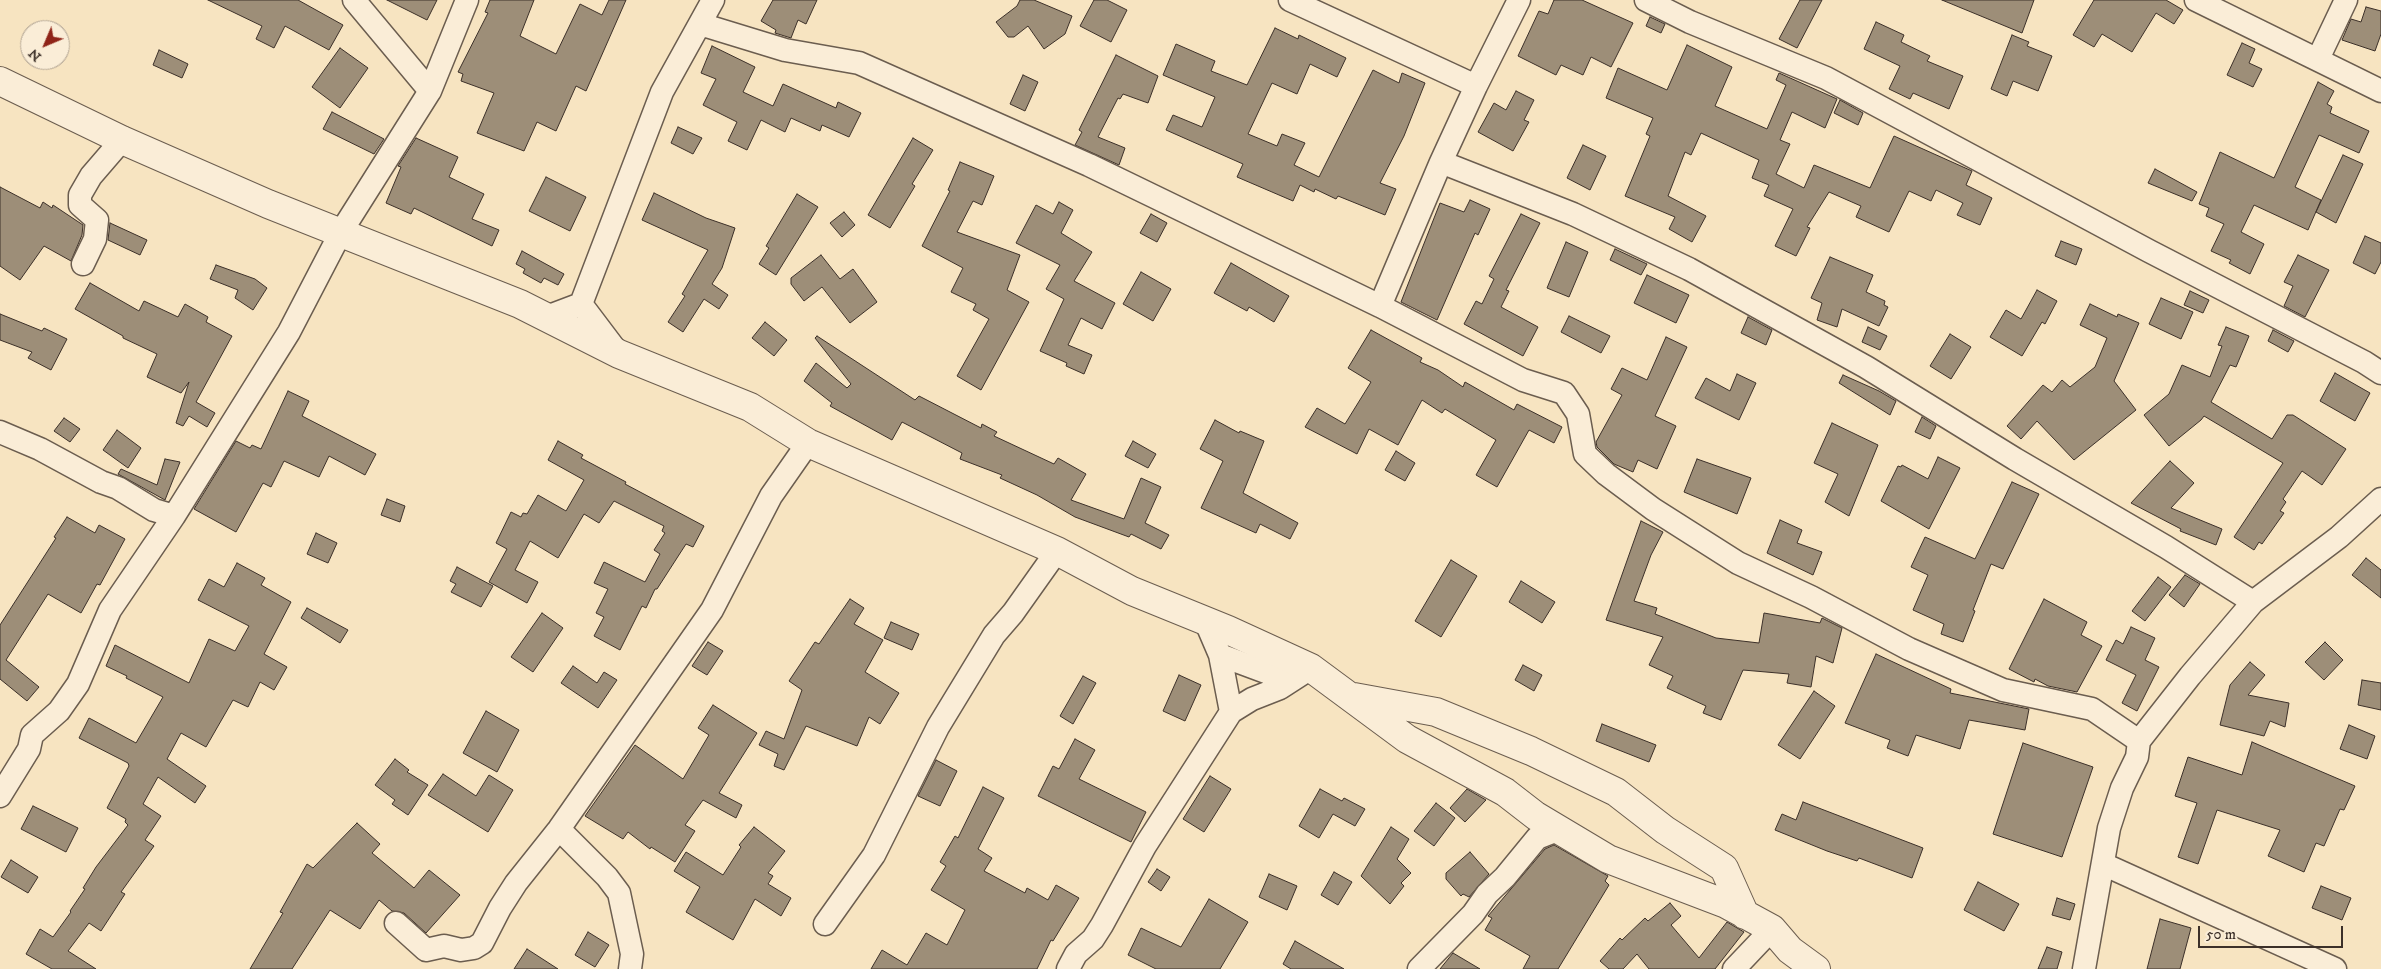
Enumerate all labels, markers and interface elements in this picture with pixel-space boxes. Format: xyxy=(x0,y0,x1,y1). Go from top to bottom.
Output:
north arrow xyxy=(20,20,70,70)
text: N xyxy=(25,44,46,65)
scale bar xyxy=(2201,916,2346,948)
text: 50 m xyxy=(2206,925,2236,944)

